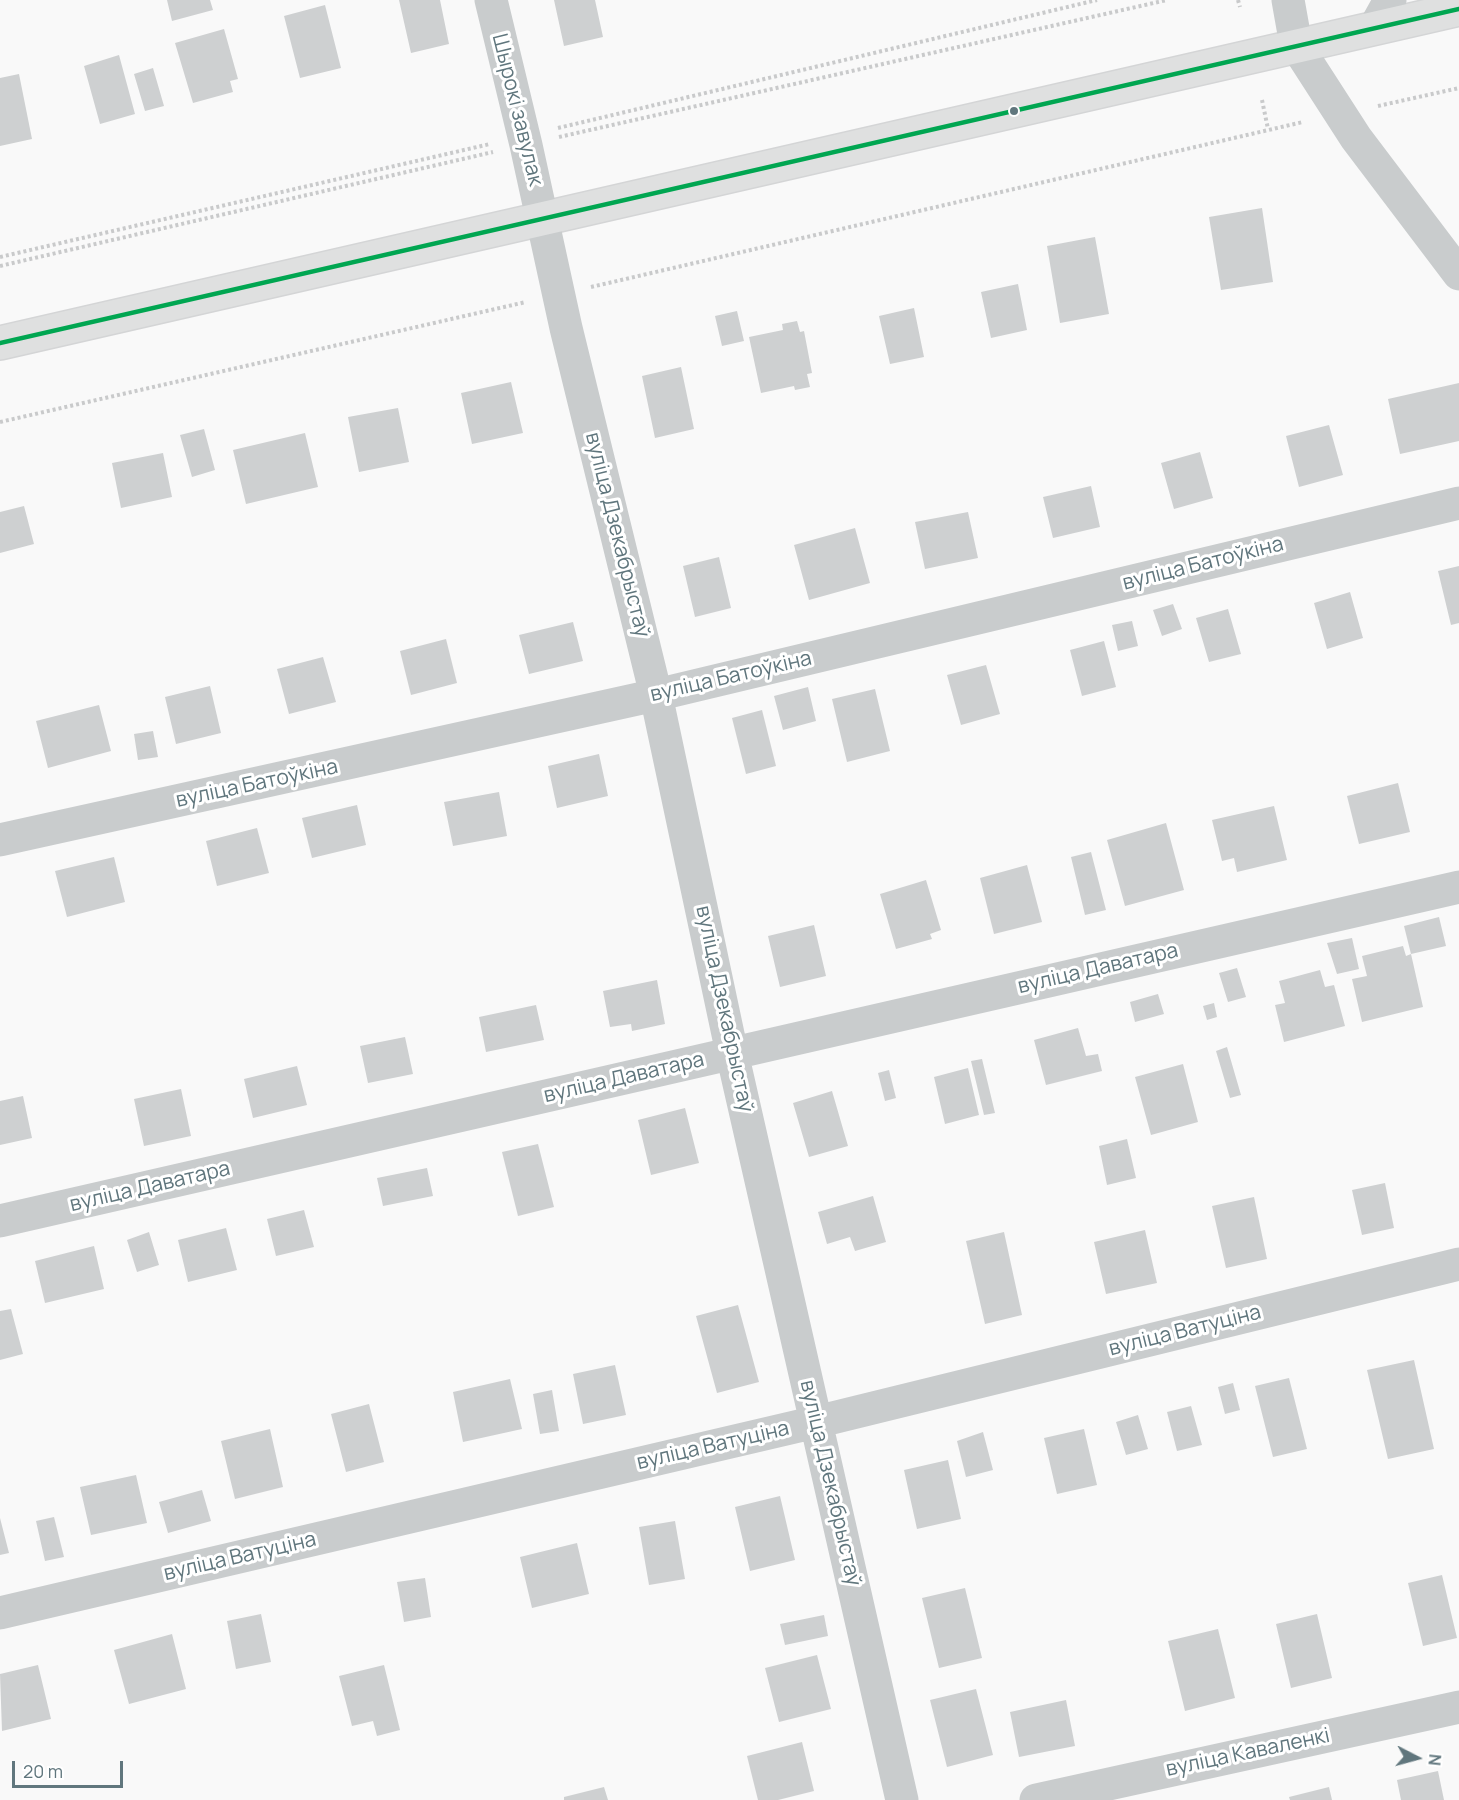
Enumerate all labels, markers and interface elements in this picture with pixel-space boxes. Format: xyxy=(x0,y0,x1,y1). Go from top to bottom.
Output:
street label: Шырокі завулак xyxy=(486,31,548,189)
unlabelled marker xyxy=(1008,105,1020,117)
street label: вуліца Дзекабрыстаў xyxy=(579,430,655,640)
street label: вуліца Батоўкіна xyxy=(1120,532,1286,596)
street label: вуліца Батоўкіна xyxy=(648,646,814,708)
street label: вуліца Батоўкіна xyxy=(174,755,340,813)
street label: вуліца Дзекабрыстаў xyxy=(690,903,758,1115)
street label: вуліца Даватара xyxy=(1015,938,1181,1000)
street label: вуліца Даватара xyxy=(541,1047,707,1109)
street label: вуліца Даватара xyxy=(67,1156,233,1218)
street label: вуліца Ватуціна xyxy=(1106,1300,1264,1362)
street label: вуліца Дзекабрыстаў xyxy=(794,1378,866,1588)
street label: вуліца Ватуціна xyxy=(634,1416,792,1476)
street label: вуліца Ватуціна xyxy=(161,1527,319,1587)
street label: вуліца Каваленкі xyxy=(1164,1723,1332,1783)
north arrow xyxy=(1387,1728,1447,1788)
scale bar xyxy=(15,1749,126,1787)
text: N xyxy=(1423,1753,1446,1767)
text: 20 m xyxy=(23,1759,63,1783)

